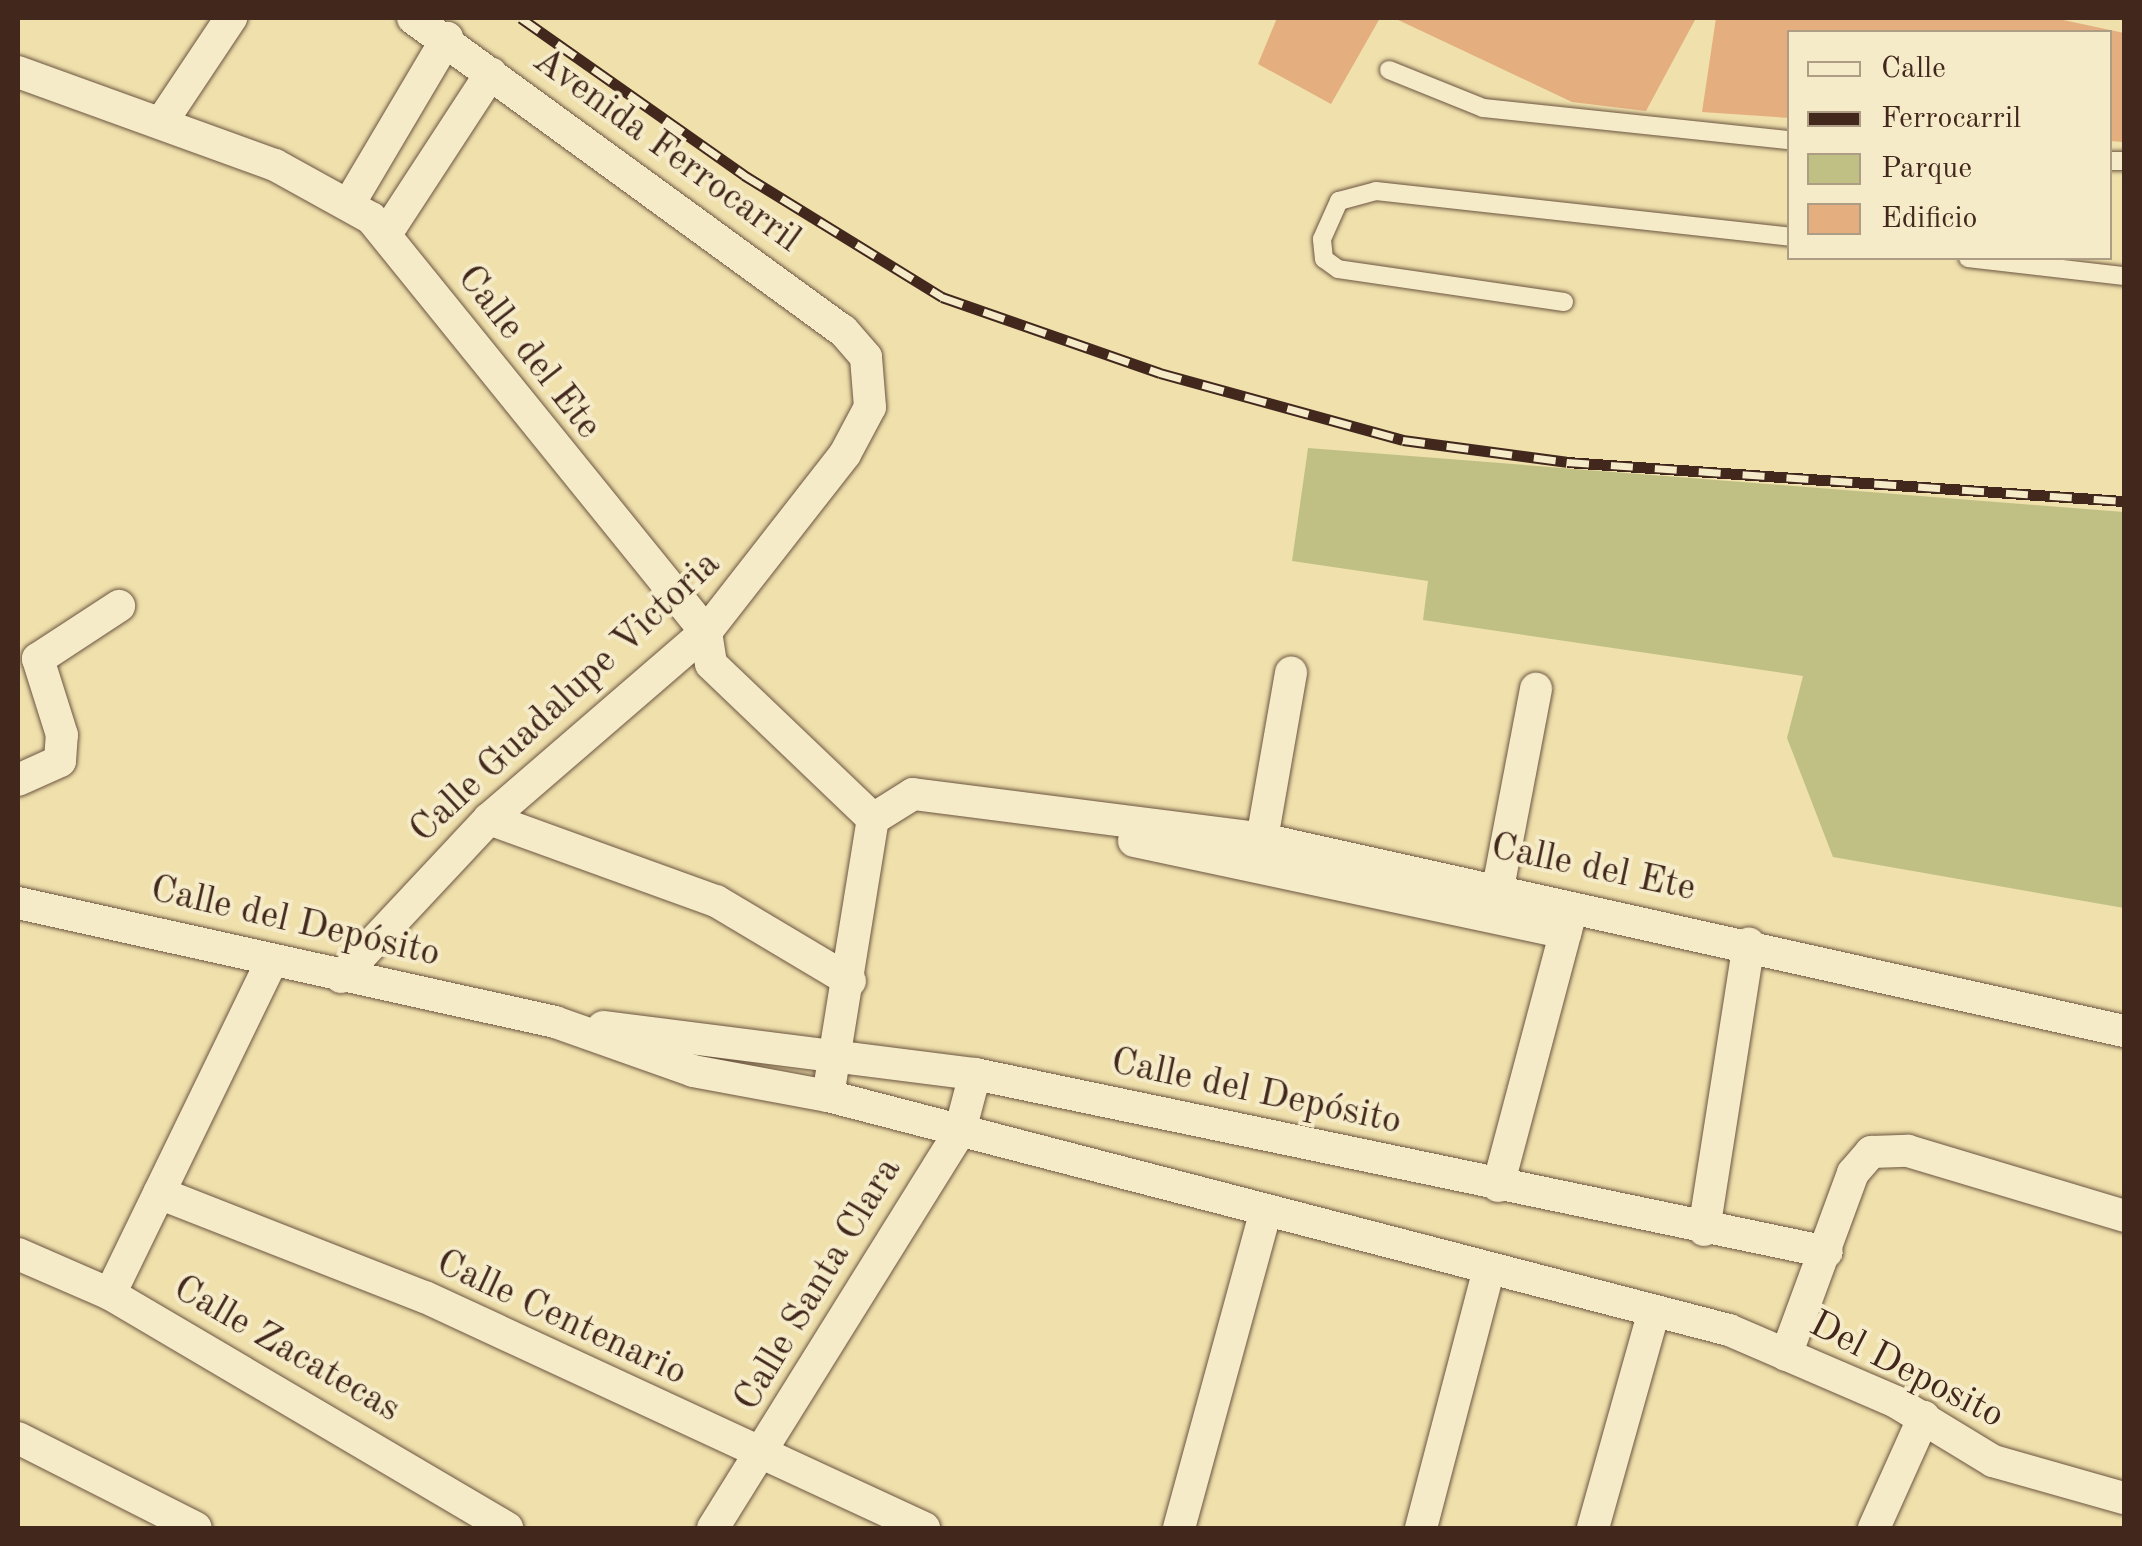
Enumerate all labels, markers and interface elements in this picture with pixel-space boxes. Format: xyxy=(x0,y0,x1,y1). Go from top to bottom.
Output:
legend xyxy=(1787,30,2112,260)
street label: Avenida Ferrocarril xyxy=(523,39,809,263)
text: Calle xyxy=(1881,54,1946,84)
text: Ferrocarril xyxy=(1881,104,2021,134)
text: Parque xyxy=(1881,154,1972,184)
text: Edificio xyxy=(1881,204,1977,234)
street label: Calle del Ete xyxy=(446,257,610,449)
street label: Calle Guadalupe Victoria xyxy=(401,542,731,854)
street label: Calle del Ete xyxy=(1486,825,1700,913)
street label: Calle del Depósito xyxy=(146,868,444,978)
street label: Calle del Depósito xyxy=(1107,1040,1405,1146)
street label: Calle Santa Clara xyxy=(725,1150,913,1420)
street label: Calle Centenario xyxy=(429,1241,693,1397)
street label: Calle Zacatecas xyxy=(164,1267,408,1433)
street label: Del Deposito xyxy=(1801,1302,2011,1440)

